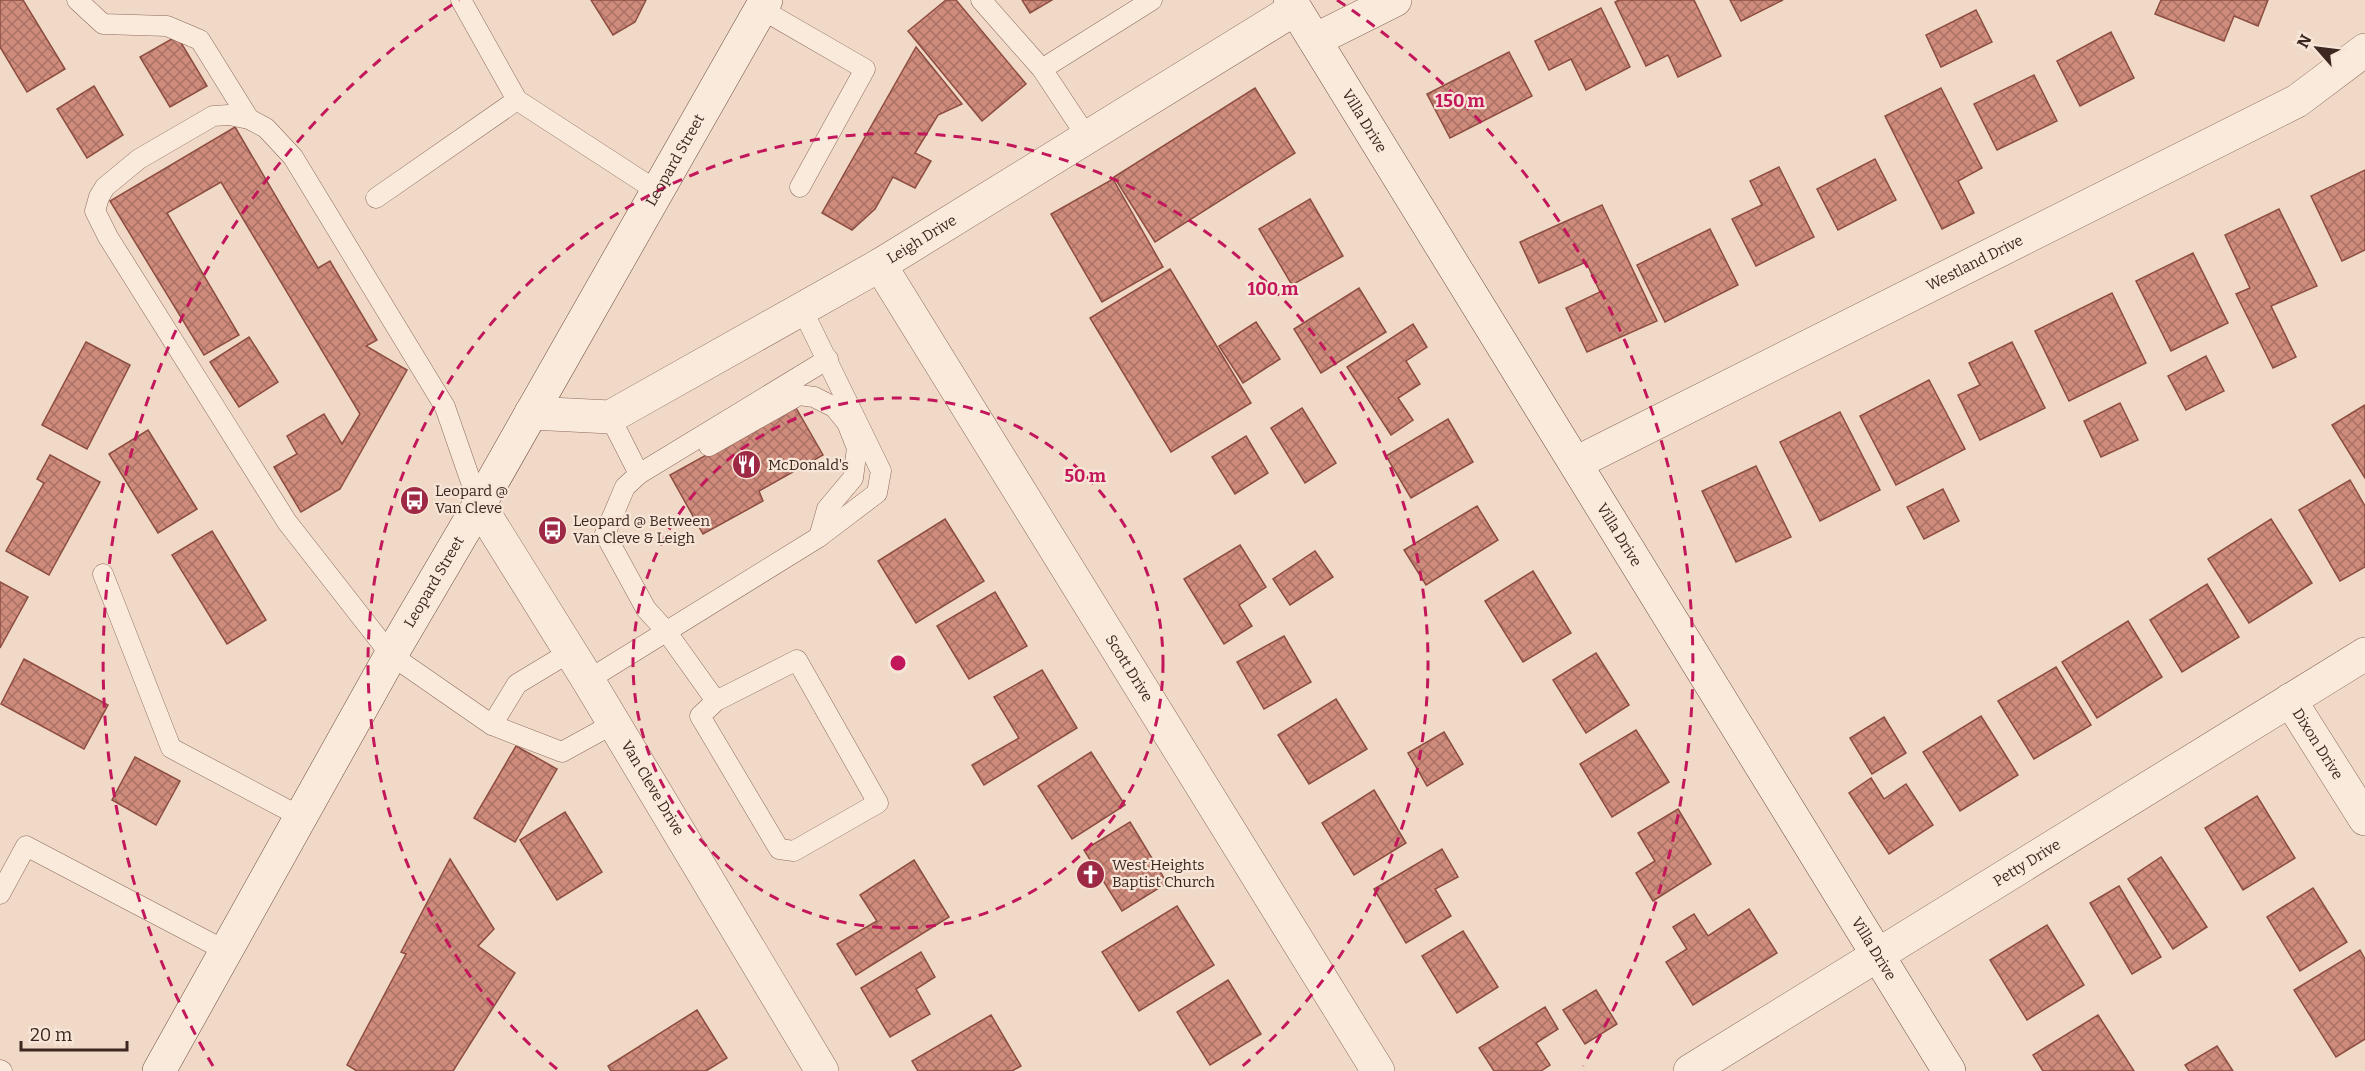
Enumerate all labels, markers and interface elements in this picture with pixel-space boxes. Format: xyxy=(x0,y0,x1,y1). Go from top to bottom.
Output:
north arrow xyxy=(2287,18,2347,78)
text: N xyxy=(2293,31,2315,51)
street label: Villa Drive xyxy=(1338,86,1391,156)
text: 150 m xyxy=(1435,90,1485,112)
street label: Leopard Street xyxy=(642,110,709,209)
street label: Leigh Drive xyxy=(884,211,960,267)
street label: Westland Drive xyxy=(1923,231,2026,295)
text: 100 m xyxy=(1247,278,1299,300)
restaurant icon: McDonald's xyxy=(731,449,763,481)
place label: McDonald's xyxy=(768,456,849,474)
text: 50 m xyxy=(1064,465,1106,487)
place label: Leopard @ Van Cleve xyxy=(435,482,508,517)
bus stop icon: Leopard @ Van Cleve xyxy=(398,484,430,516)
street label: Villa Drive xyxy=(1593,500,1645,570)
place label: Leopard @ Between Van Cleve & Leigh xyxy=(573,512,710,547)
bus stop icon: Leopard @ Between Van Cleve & Leigh xyxy=(536,514,568,546)
street label: Leopard Street xyxy=(400,533,468,631)
street label: Scott Drive xyxy=(1102,631,1157,705)
centre of rings xyxy=(888,653,908,673)
street label: Dixon Drive xyxy=(2289,705,2347,783)
street label: Van Cleve Drive xyxy=(617,737,688,839)
street label: Petty Drive xyxy=(1990,835,2064,890)
place label: West Heights Baptist Church xyxy=(1112,856,1216,891)
church icon: West Heights Baptist Church xyxy=(1075,858,1107,890)
street label: Villa Drive xyxy=(1848,914,1900,984)
scale bar xyxy=(21,1014,128,1052)
text: 20 m xyxy=(30,1024,72,1046)

